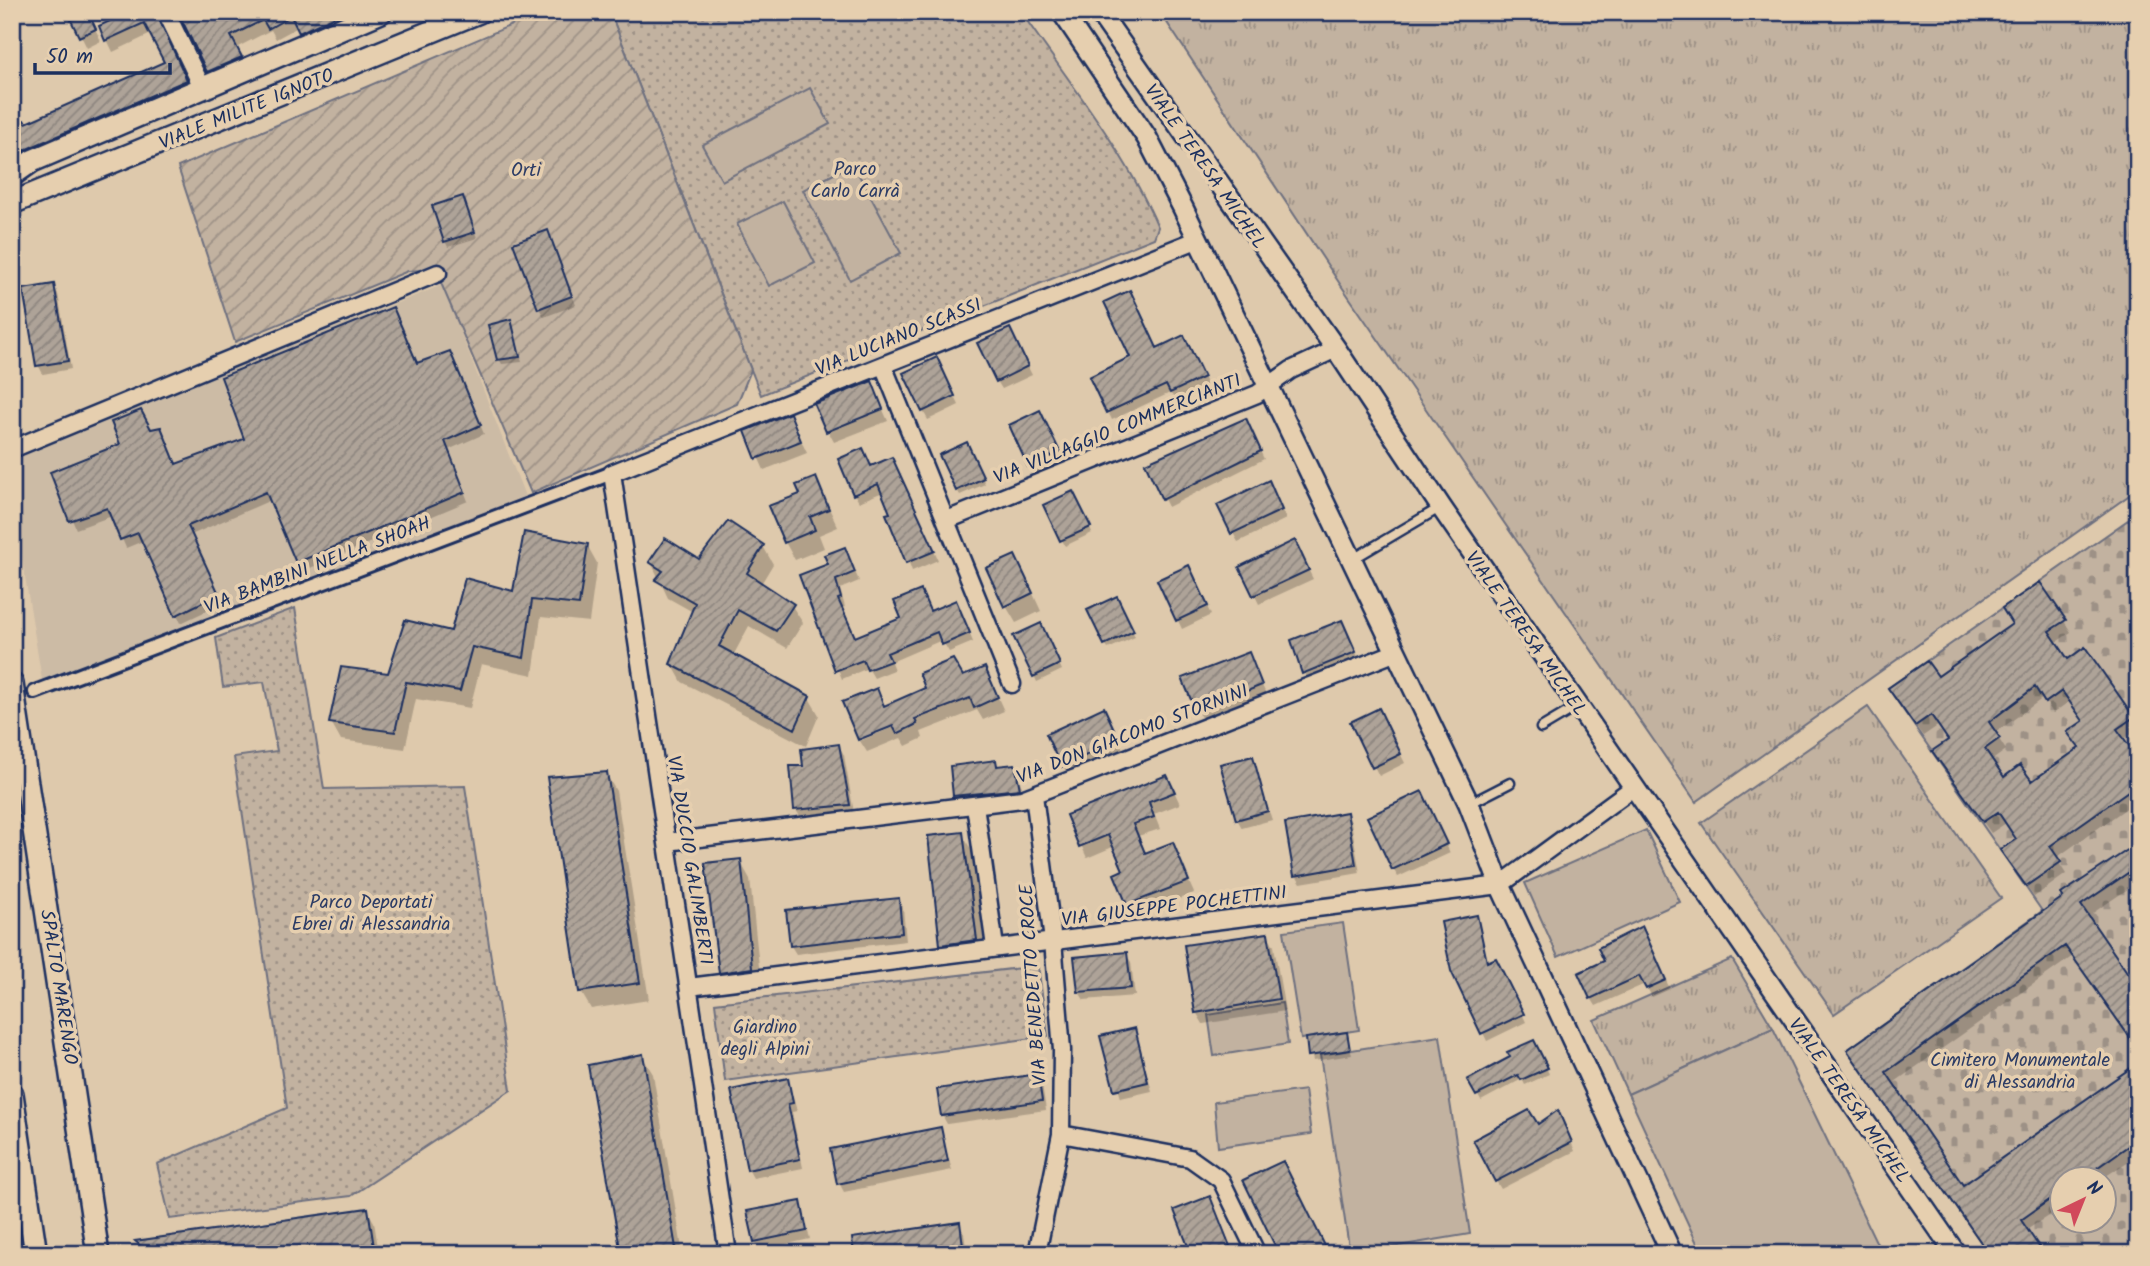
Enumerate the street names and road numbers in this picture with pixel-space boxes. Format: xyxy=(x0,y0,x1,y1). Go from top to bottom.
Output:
street label: VIALE MILITE IGNOTO xyxy=(155,61,339,159)
street label: VIALE TERESA MICHEL xyxy=(1136,78,1273,256)
street label: VIA LUCIANO SCASSI xyxy=(811,291,986,385)
street label: VIA VILLAGGIO COMMERCIANTI xyxy=(989,366,1246,493)
street label: VIA BAMBINI NELLA SHOAH xyxy=(200,509,436,623)
street label: VIALE TERESA MICHEL xyxy=(1457,545,1594,723)
street label: VIA DON GIACOMO STORNINI xyxy=(1012,677,1253,793)
street label: VIA DUCCIO GALIMBERTI xyxy=(658,754,720,967)
street label: VIA GIUSEPPE POCHETTINI xyxy=(1060,878,1289,936)
street label: VIA BENEDETTO CROCE xyxy=(1012,882,1056,1087)
street label: SPALTO MARENGO xyxy=(31,908,85,1067)
street label: VIALE TERESA MICHEL xyxy=(1780,1012,1917,1190)

